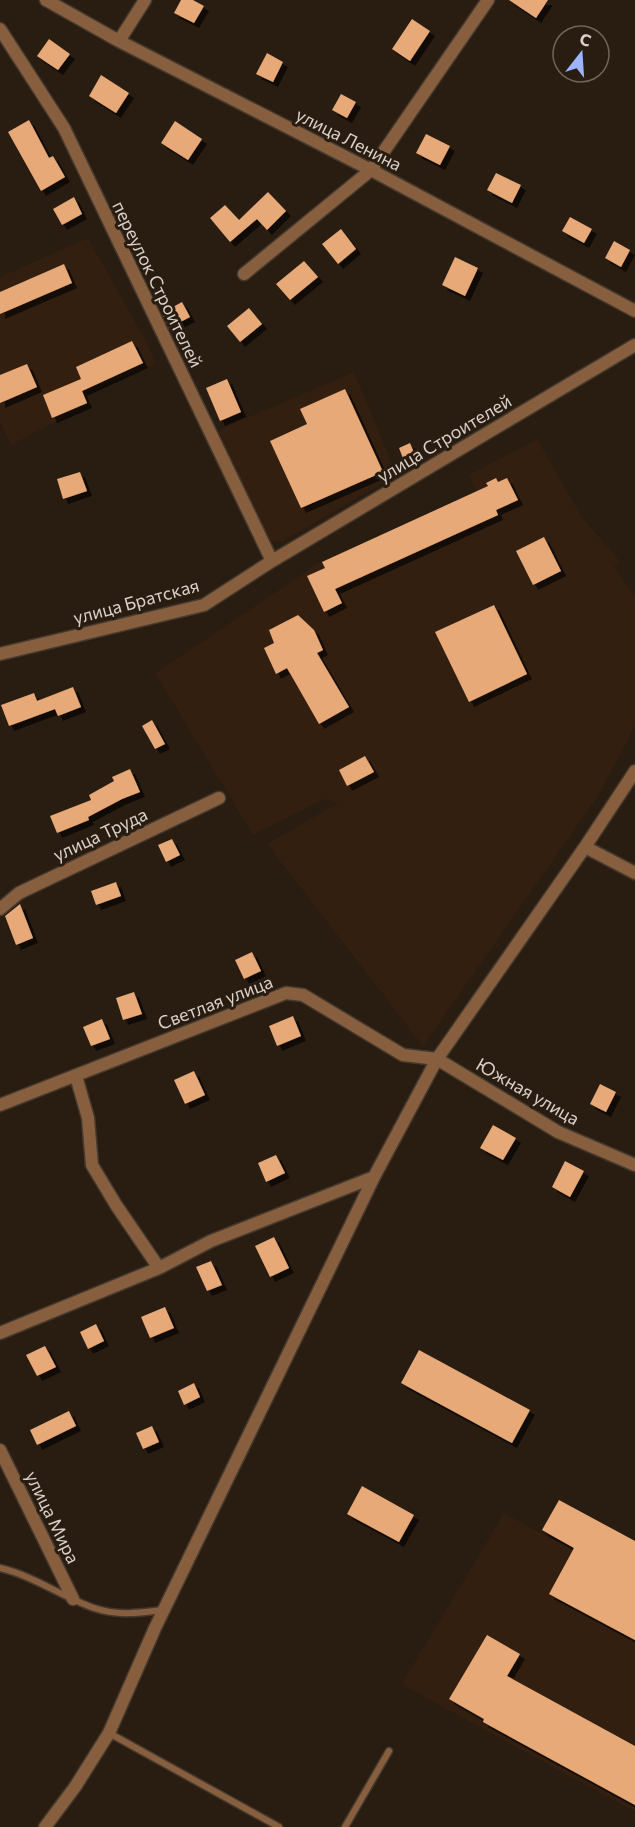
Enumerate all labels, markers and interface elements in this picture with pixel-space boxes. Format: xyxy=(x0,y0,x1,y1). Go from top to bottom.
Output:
north arrow xyxy=(551,24,611,84)
text: С xyxy=(578,28,594,50)
street label: улица Ленина xyxy=(292,103,406,175)
street label: переулок Строителей xyxy=(108,197,208,371)
street label: улица Строителей xyxy=(373,389,515,487)
street label: улица Братская xyxy=(71,574,201,628)
street label: улица Труда xyxy=(49,803,151,865)
street label: Светлая улица xyxy=(154,970,276,1034)
street label: Южная улица xyxy=(472,1053,584,1129)
street label: улица Мира xyxy=(21,1467,85,1567)

